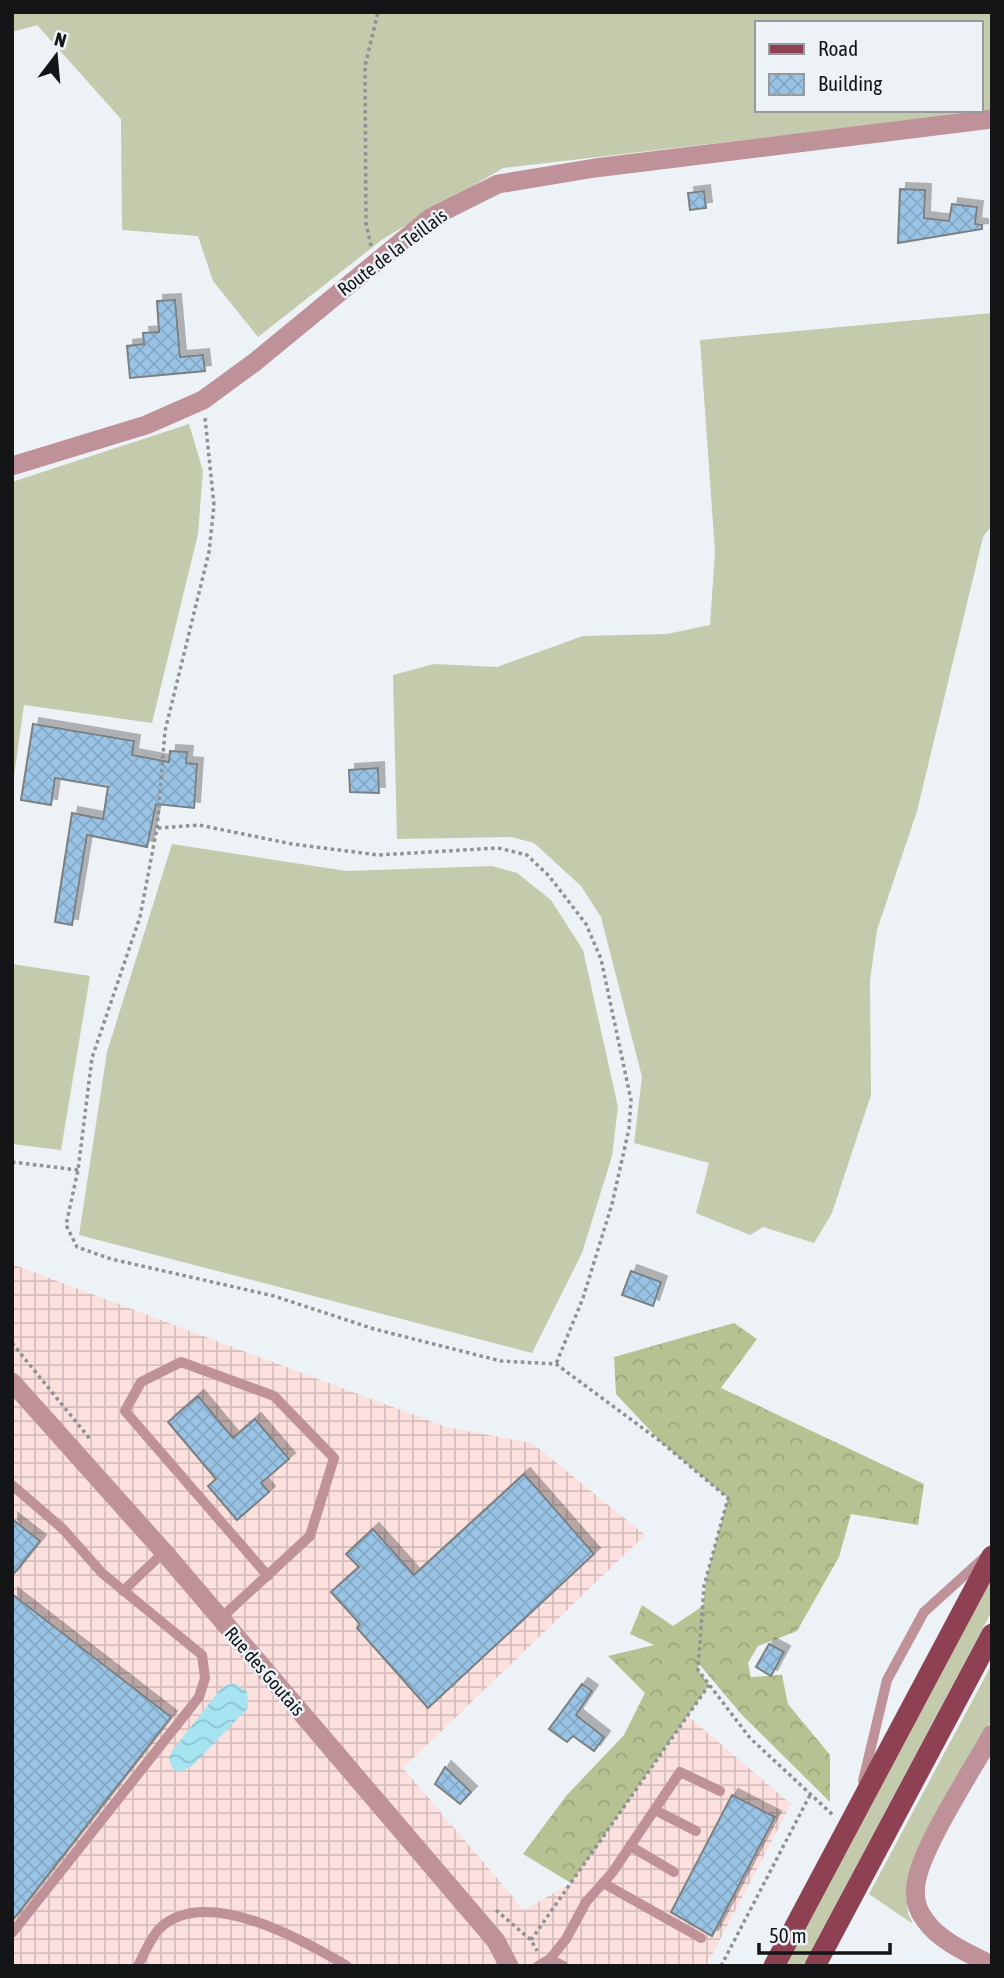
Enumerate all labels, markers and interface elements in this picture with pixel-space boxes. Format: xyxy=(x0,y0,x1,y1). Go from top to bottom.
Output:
north arrow xyxy=(21,21,91,91)
legend xyxy=(755,21,983,112)
text: N xyxy=(52,28,69,52)
text: Road xyxy=(818,36,858,60)
text: Building xyxy=(818,71,882,95)
street label: Route de la Teillais xyxy=(333,204,451,300)
street label: Rue des Goutais xyxy=(220,1622,310,1720)
scale bar xyxy=(759,1912,890,1956)
text: 50 m xyxy=(769,1923,807,1947)

